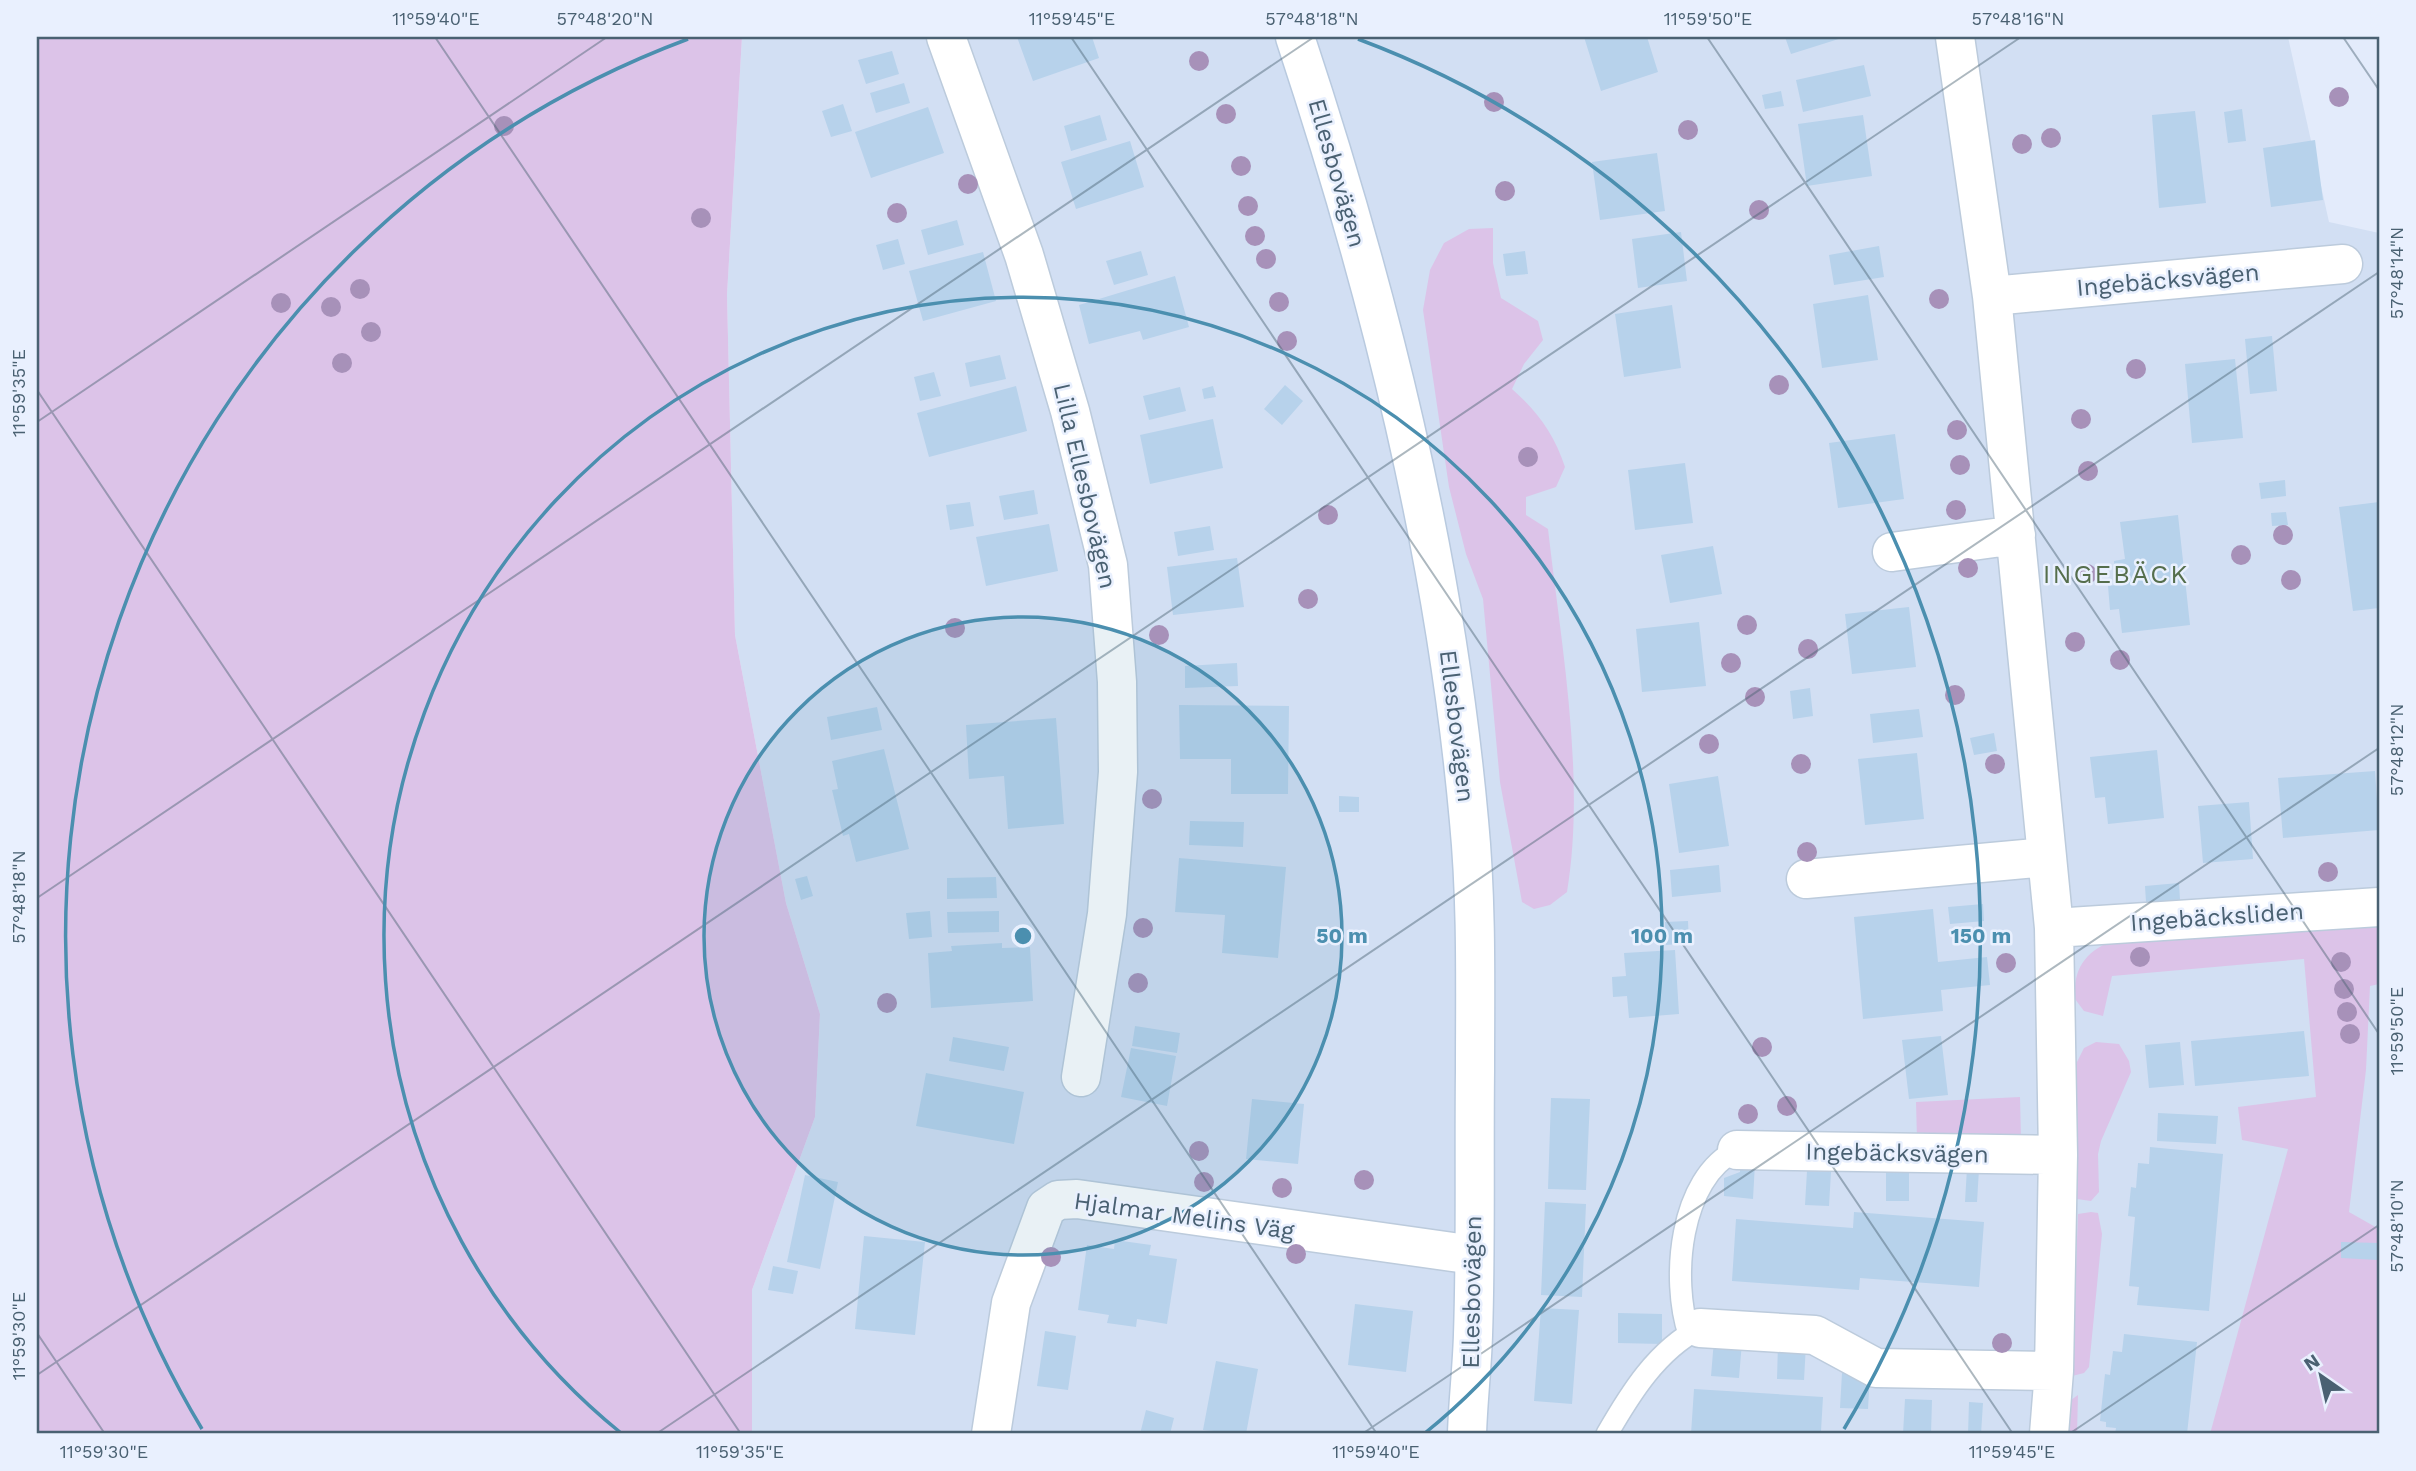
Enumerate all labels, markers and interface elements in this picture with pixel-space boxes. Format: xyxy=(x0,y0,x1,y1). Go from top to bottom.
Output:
text: 11°59'40"E xyxy=(392,8,480,29)
text: 57°48'20"N xyxy=(557,8,653,29)
text: 11°59'45"E xyxy=(1029,8,1115,29)
text: 57°48'18"N xyxy=(1265,8,1359,29)
text: 11°59'50"E xyxy=(1664,8,1752,29)
text: 57°48'16"N xyxy=(1971,8,2065,29)
street label: Ellesbovägen xyxy=(1302,96,1372,250)
text: 57°48'14"N xyxy=(2386,227,2407,319)
street label: Ingebäcksvägen xyxy=(2075,258,2261,302)
text: 11°59'35"E xyxy=(8,349,29,437)
street label: Lilla Ellesbovägen xyxy=(1048,381,1122,591)
district label: INGEBÄCK xyxy=(2043,559,2189,589)
street label: Ellesbovägen xyxy=(1434,648,1480,804)
text: 57°48'12"N xyxy=(2386,704,2407,796)
text: 57°48'18"N xyxy=(8,850,29,944)
street label: Ingebäcksliden xyxy=(2129,897,2305,937)
text: 50 m xyxy=(1316,923,1368,948)
text: 100 m xyxy=(1631,923,1693,948)
text: 150 m xyxy=(1951,923,2011,948)
centre of rings xyxy=(1011,924,1035,948)
text: 11°59'50"E xyxy=(2386,987,2407,1075)
street label: Ingebäcksvägen xyxy=(1805,1137,1989,1169)
text: 57°48'10"N xyxy=(2386,1179,2407,1273)
street label: Hjalmar Melins Väg xyxy=(1072,1187,1296,1245)
street label: Ellesbovägen xyxy=(1457,1215,1487,1369)
text: 11°59'30"E xyxy=(8,1292,29,1380)
north arrow xyxy=(2286,1342,2356,1412)
text: N xyxy=(2300,1349,2324,1376)
text: 11°59'30"E xyxy=(60,1441,148,1462)
text: 11°59'35"E xyxy=(696,1441,784,1462)
text: 11°59'40"E xyxy=(1332,1441,1420,1462)
text: 11°59'45"E xyxy=(1969,1441,2055,1462)

